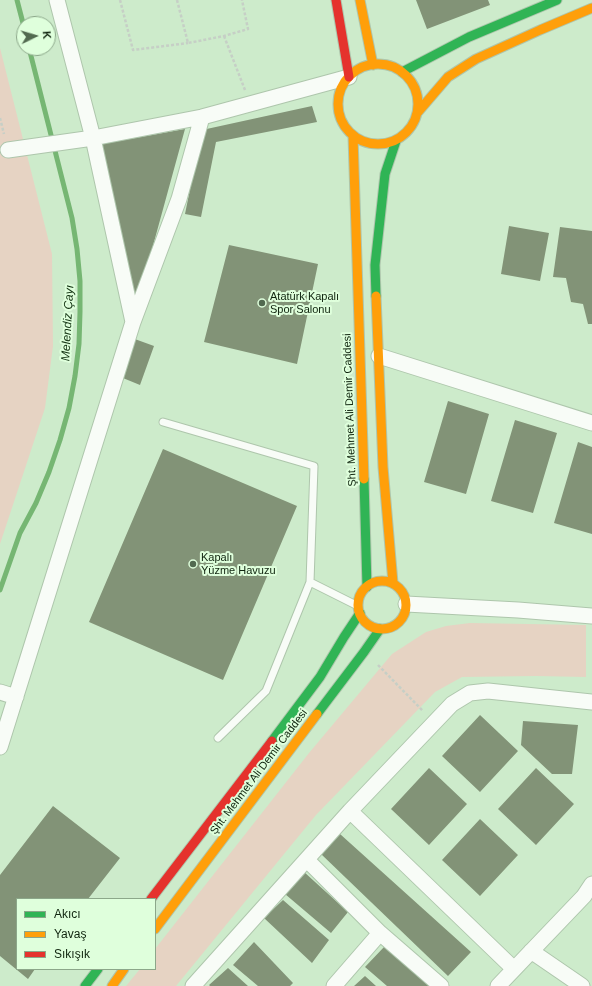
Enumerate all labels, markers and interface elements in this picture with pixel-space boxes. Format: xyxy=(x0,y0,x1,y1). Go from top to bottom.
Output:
north arrow xyxy=(16,16,56,56)
text: K xyxy=(41,31,53,40)
water label: Melendiz Çayı xyxy=(59,285,77,361)
place label: Atatürk Kapalı Spor Salonu xyxy=(270,290,339,316)
marker: Atatürk Kapalı Spor Salonu xyxy=(257,298,267,308)
street label: Şht. Mehmet Ali Demir Caddesi xyxy=(341,333,359,487)
place label: Kapalı Yüzme Havuzu xyxy=(201,551,276,577)
marker: Kapalı Yüzme Havuzu xyxy=(188,559,198,569)
street label: Şht. Mehmet Ali Demir Caddesi xyxy=(208,707,310,837)
legend xyxy=(16,898,156,970)
text: Akıcı xyxy=(54,907,81,921)
text: Yavaş xyxy=(54,927,86,941)
text: Sıkışık xyxy=(54,947,90,961)

